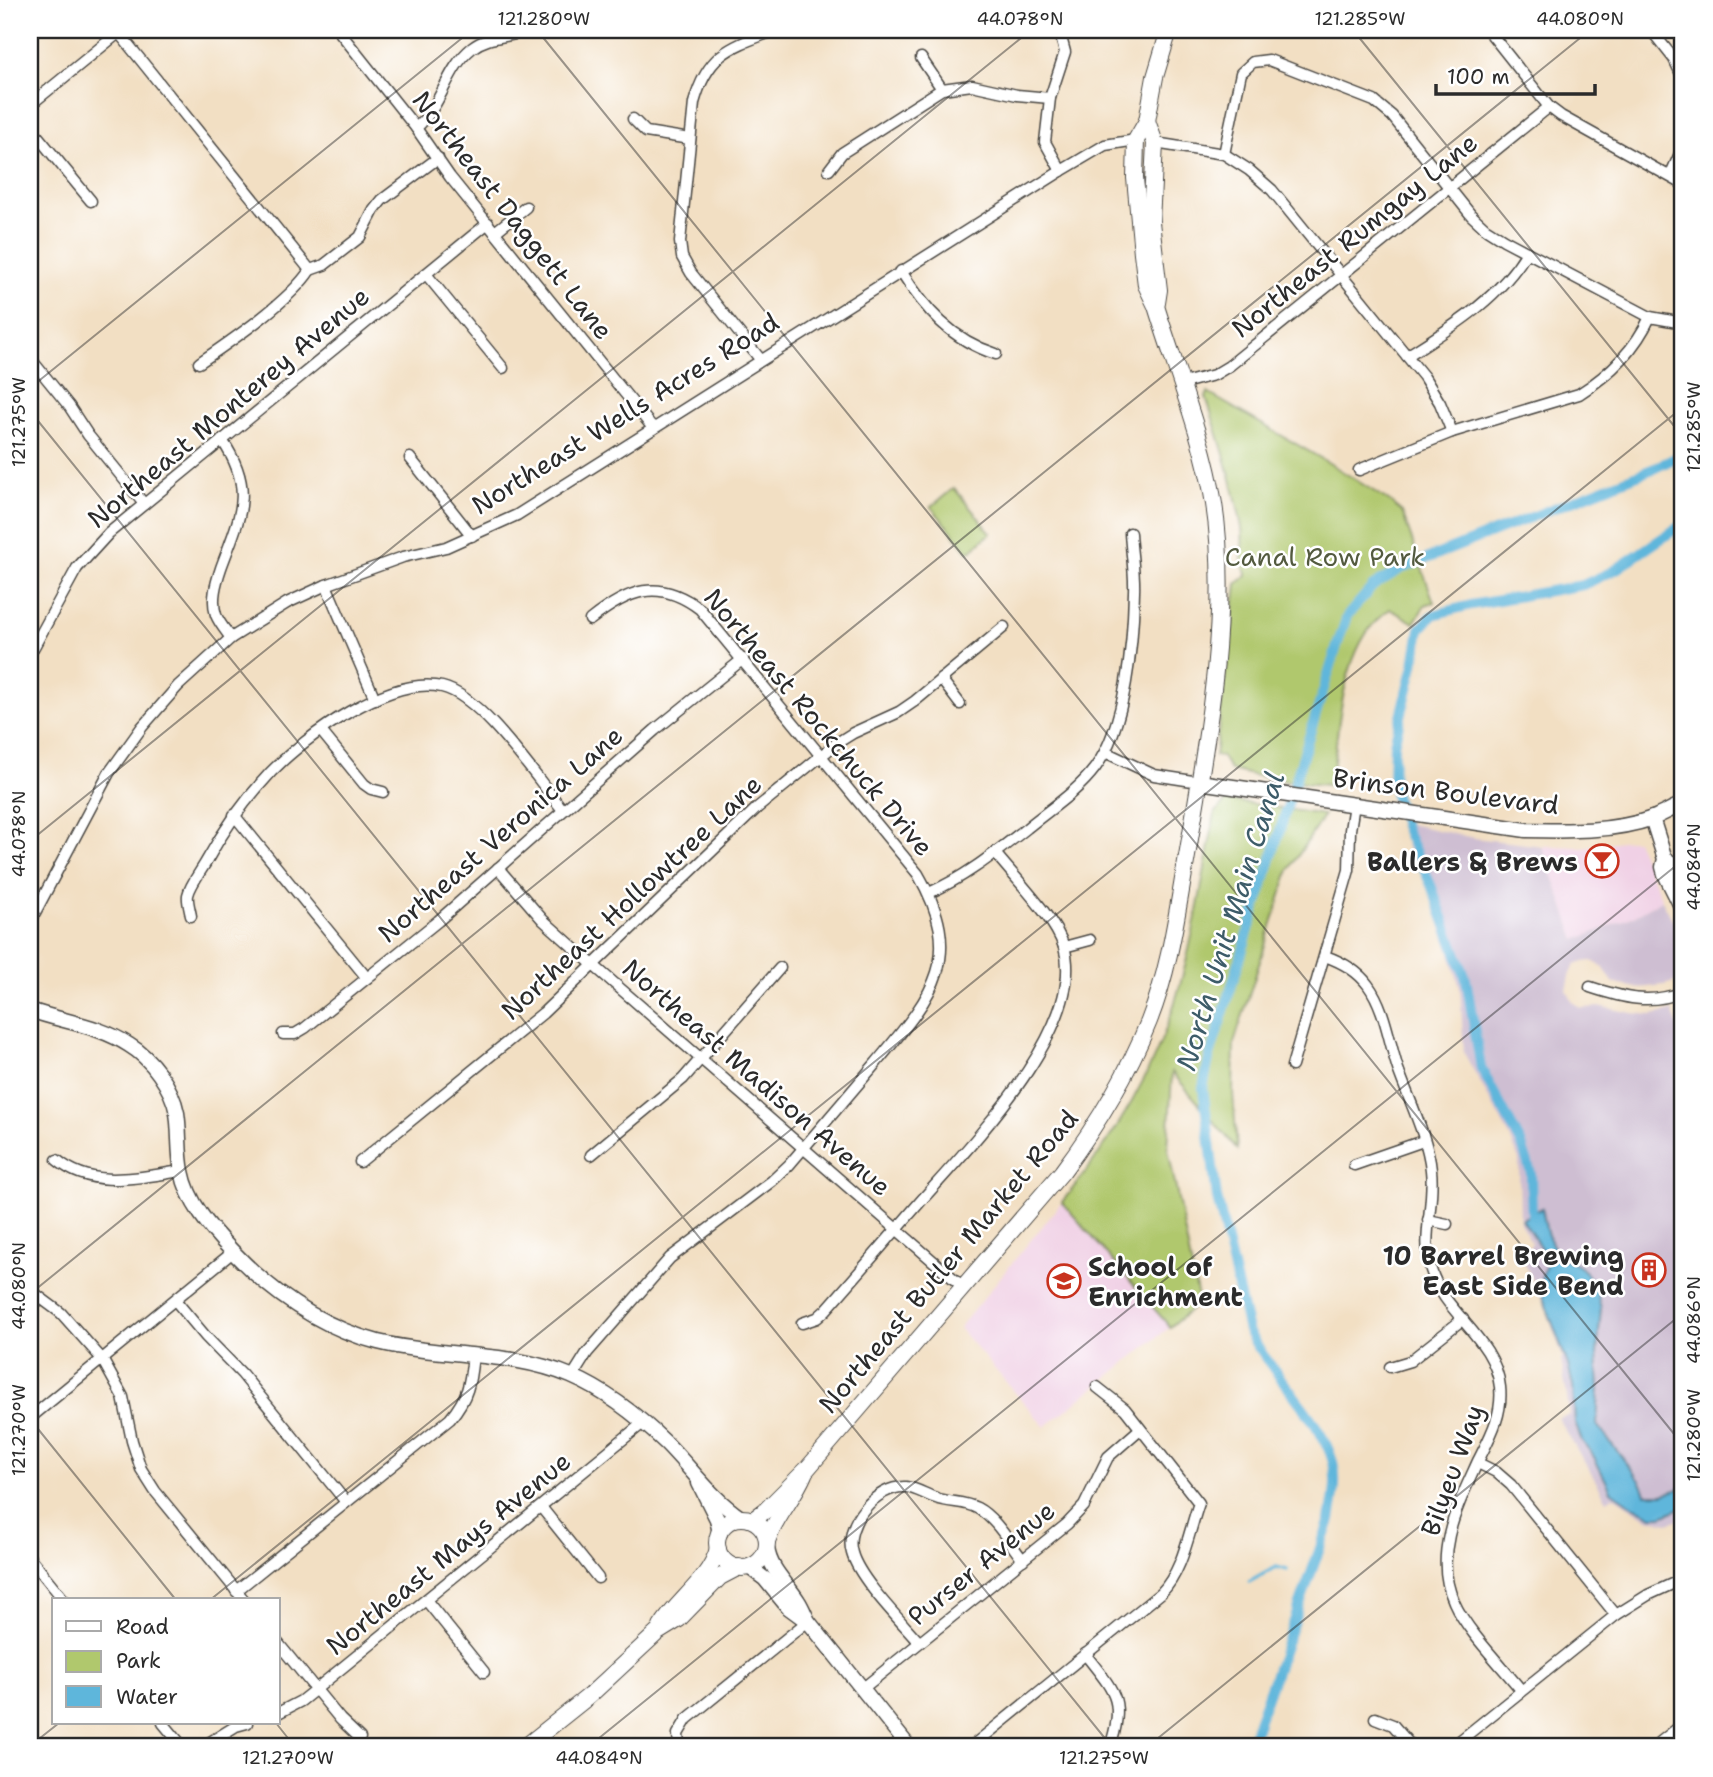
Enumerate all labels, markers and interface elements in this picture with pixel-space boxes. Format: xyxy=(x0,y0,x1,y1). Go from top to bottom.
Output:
text: 121.280°W xyxy=(498,7,590,31)
text: 44.078°N xyxy=(977,7,1064,31)
text: 121.285°W xyxy=(1314,7,1406,31)
text: 44.080°N xyxy=(1536,7,1624,31)
scale bar xyxy=(1436,52,1596,96)
text: 100 m xyxy=(1447,63,1510,91)
street label: Northeast Daggett Lane xyxy=(405,83,621,347)
street label: Northeast Rumgay Lane xyxy=(1224,125,1484,345)
street label: Northeast Monterey Avenue xyxy=(80,278,376,536)
street label: Northeast Wells Acres Road xyxy=(465,304,785,522)
text: 121.275°W xyxy=(7,377,31,467)
text: 121.285°W xyxy=(1682,381,1706,473)
park label: Canal Row Park xyxy=(1225,539,1425,574)
street label: Northeast Rockchuck Drive xyxy=(696,581,942,863)
street label: Northeast Veronica Lane xyxy=(370,718,630,950)
street label: Brinson Boulevard xyxy=(1331,760,1561,822)
street label: Northeast Hollowtree Lane xyxy=(493,767,769,1027)
water label: North Unit Main Canal xyxy=(1166,767,1294,1075)
text: 44.078°N xyxy=(7,791,31,878)
text: 44.084°N xyxy=(1682,823,1706,911)
bar icon: Ballers & Brews xyxy=(1583,842,1621,880)
place label: Ballers & Brews xyxy=(1367,844,1578,879)
street label: Northeast Madison Avenue xyxy=(615,951,899,1203)
street label: Northeast Butler Market Road xyxy=(810,1102,1086,1420)
place label: 10 Barrel Brewing East Side Bend xyxy=(1382,1238,1624,1303)
text: 44.080°N xyxy=(7,1242,31,1330)
place label: School of Enrichment xyxy=(1088,1249,1243,1314)
building icon: 10 Barrel Brewing East Side Bend xyxy=(1630,1251,1668,1289)
school or university icon: School of Enrichment xyxy=(1045,1262,1083,1300)
text: 44.086°N xyxy=(1682,1276,1706,1364)
text: 121.270°W xyxy=(7,1384,31,1476)
text: 121.280°W xyxy=(1682,1389,1706,1481)
street label: Bilyeu Way xyxy=(1412,1399,1492,1541)
street label: Northeast Mays Avenue xyxy=(318,1443,578,1663)
street label: Purser Avenue xyxy=(900,1493,1062,1633)
legend xyxy=(52,1598,280,1724)
text: Road xyxy=(116,1613,169,1641)
text: Park xyxy=(116,1647,161,1675)
text: Water xyxy=(116,1683,178,1711)
text: 121.270°W xyxy=(242,1746,334,1770)
text: 44.084°N xyxy=(555,1746,643,1770)
text: 121.275°W xyxy=(1059,1746,1149,1770)

